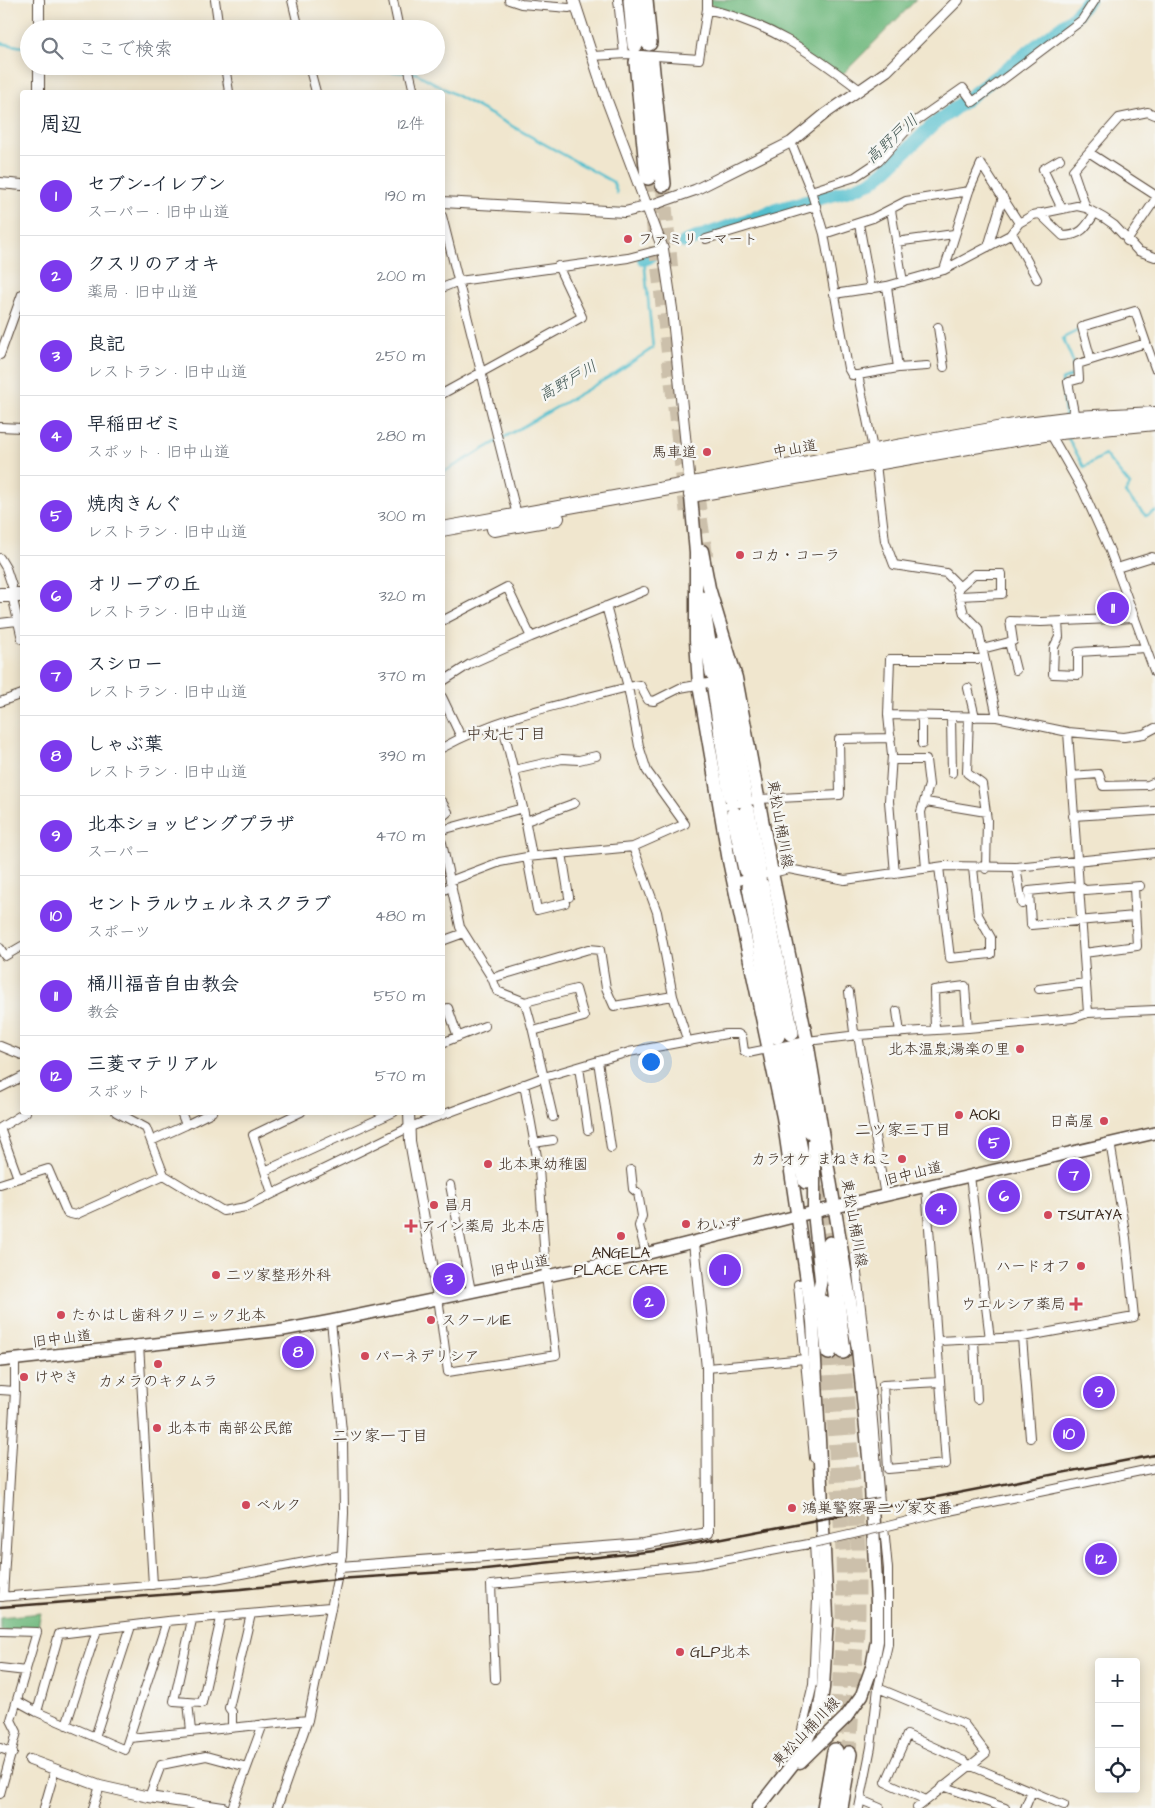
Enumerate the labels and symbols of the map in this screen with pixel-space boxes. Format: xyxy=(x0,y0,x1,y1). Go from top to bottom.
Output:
water label: 高野戸川 xyxy=(861,109,923,169)
place label: ファミリーマート xyxy=(638,229,758,250)
marker: ファミリーマート xyxy=(622,233,634,245)
water label: 高野戸川 xyxy=(535,355,601,407)
street label: 中山道 xyxy=(771,435,819,463)
place label: 馬車道 xyxy=(652,442,697,463)
marker: 馬車道 xyxy=(701,446,713,458)
place label: コカ・コーラ xyxy=(750,545,840,566)
marker: コカ・コーラ xyxy=(734,549,746,561)
pin: 11 xyxy=(1097,589,1129,627)
district label: 中丸七丁目 xyxy=(466,723,546,745)
street label: 東松山桶川線 xyxy=(762,778,798,870)
place label: 北本温泉;湯楽の里 xyxy=(888,1039,1010,1060)
marker: 北本温泉;湯楽の里 xyxy=(1014,1043,1026,1055)
your location xyxy=(638,1049,664,1075)
place label: AOKI xyxy=(969,1105,1000,1126)
marker: AOKI xyxy=(953,1109,965,1121)
place label: 日高屋 xyxy=(1049,1111,1094,1132)
marker: 日高屋 xyxy=(1098,1115,1110,1127)
district label: 二ツ家三丁目 xyxy=(855,1119,951,1141)
pin: 5 xyxy=(978,1124,1010,1162)
place label: カラオケ まねきねこ xyxy=(751,1149,892,1170)
marker: カラオケ まねきねこ xyxy=(896,1153,908,1165)
place label: 北本東幼稚園 xyxy=(498,1154,588,1175)
pin: 7 xyxy=(1058,1156,1090,1194)
street label: 旧中山道 xyxy=(881,1157,945,1191)
marker: 北本東幼稚園 xyxy=(482,1158,494,1170)
street label: 東松山桶川線 xyxy=(836,1177,872,1269)
pin: 6 xyxy=(988,1177,1020,1215)
pin: 4 xyxy=(925,1190,957,1228)
place label: 昌月 xyxy=(444,1195,474,1216)
marker: 昌月 xyxy=(428,1199,440,1211)
place label: TSUTAYA xyxy=(1058,1205,1122,1226)
marker: TSUTAYA xyxy=(1042,1209,1054,1221)
place label: わいず xyxy=(696,1214,741,1235)
place label: アイン薬局 北本店 xyxy=(421,1216,546,1237)
marker: わいず xyxy=(680,1218,692,1230)
marker: アイン薬局 北本店 xyxy=(405,1220,417,1232)
marker: ANGELA PLACE CAFE xyxy=(615,1230,627,1242)
place label: ANGELA PLACE CAFE xyxy=(574,1243,668,1281)
street label: 旧中山道 xyxy=(489,1250,551,1282)
pin: 1 xyxy=(709,1251,741,1289)
place label: ハードオフ xyxy=(996,1256,1071,1277)
pin: 3 xyxy=(433,1260,465,1298)
marker: ハードオフ xyxy=(1075,1260,1087,1272)
place label: 二ツ家整形外科 xyxy=(226,1265,331,1286)
marker: 二ツ家整形外科 xyxy=(210,1269,222,1281)
pin: 2 xyxy=(633,1283,665,1321)
place label: ウエルシア薬局 xyxy=(961,1294,1066,1315)
marker: ウエルシア薬局 xyxy=(1070,1298,1082,1310)
place label: たかはし歯科クリニック北本 xyxy=(71,1305,266,1326)
marker: たかはし歯科クリニック北本 xyxy=(55,1309,67,1321)
place label: スクールIE xyxy=(441,1310,511,1331)
marker: スクールIE xyxy=(425,1314,437,1326)
street label: 旧中山道 xyxy=(31,1325,93,1353)
pin: 8 xyxy=(282,1333,314,1371)
place label: パーネデリシア xyxy=(375,1346,479,1367)
marker: パーネデリシア xyxy=(359,1350,371,1362)
marker: カメラのキタムラ xyxy=(152,1358,164,1370)
place label: けやき xyxy=(34,1367,79,1388)
marker: けやき xyxy=(18,1371,30,1383)
place label: カメラのキタムラ xyxy=(98,1371,218,1392)
pin: 9 xyxy=(1083,1373,1115,1411)
pin: 10 xyxy=(1053,1415,1085,1453)
place label: 北本市 南部公民館 xyxy=(167,1418,293,1439)
marker: 北本市 南部公民館 xyxy=(151,1422,163,1434)
district label: 二ツ家一丁目 xyxy=(332,1425,428,1447)
place label: ベルク xyxy=(256,1495,301,1516)
place label: 鴻巣警察署二ツ家交番 xyxy=(802,1498,952,1519)
marker: ベルク xyxy=(240,1499,252,1511)
marker: 鴻巣警察署二ツ家交番 xyxy=(786,1502,798,1514)
pin: 12 xyxy=(1085,1540,1117,1578)
place label: GLP北本 xyxy=(690,1642,750,1663)
marker: GLP北本 xyxy=(674,1646,686,1658)
street label: 東松山桶川線 xyxy=(767,1692,845,1772)

